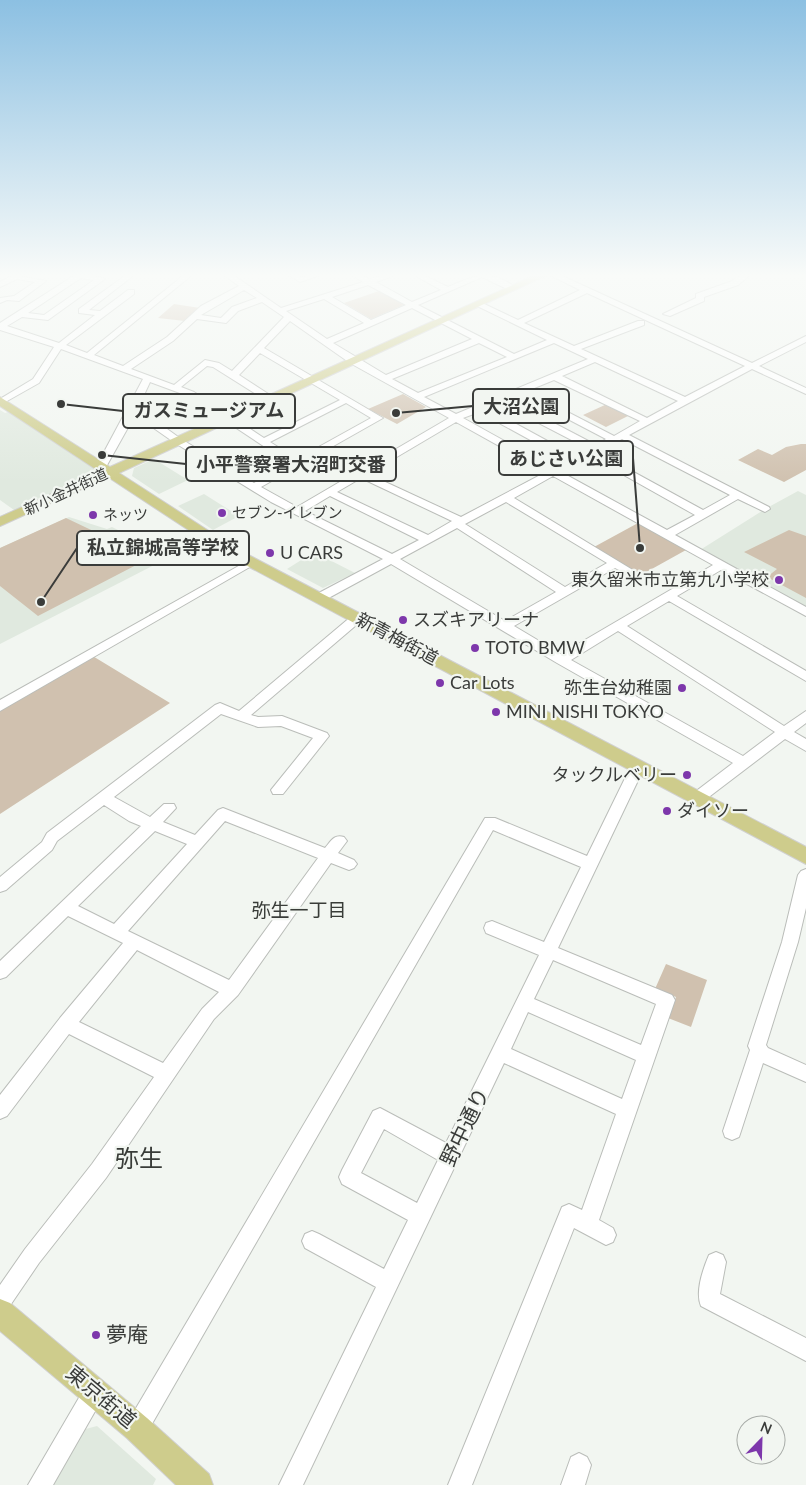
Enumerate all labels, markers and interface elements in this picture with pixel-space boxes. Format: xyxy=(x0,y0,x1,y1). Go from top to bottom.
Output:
callout: 大沼公園 xyxy=(473,389,569,423)
callout: ガスミュージアム xyxy=(123,394,295,428)
text: 大沼公園 xyxy=(483,394,559,417)
text: ガスミュージアム xyxy=(134,398,284,421)
callout: あじさい公園 xyxy=(499,441,633,475)
text: あじさい公園 xyxy=(509,446,623,469)
callout: 小平警察署大沼町交番 xyxy=(186,447,396,481)
text: 小平警察署大沼町交番 xyxy=(196,452,386,475)
street label: 新小金井街道 xyxy=(21,464,110,518)
place label: セブン-イレブン xyxy=(232,503,343,521)
place label: ネッツ xyxy=(103,505,148,523)
marker: セブン-イレブン xyxy=(216,507,228,519)
marker: ネッツ xyxy=(87,509,99,521)
callout: 私立錦城高等学校 xyxy=(77,531,249,565)
text: 私立錦城高等学校 xyxy=(87,535,239,558)
place label: U CARS xyxy=(280,541,343,563)
marker: U CARS xyxy=(264,547,276,559)
place label: 東久留米市立第九小学校 xyxy=(571,568,769,590)
marker: 東久留米市立第九小学校 xyxy=(773,574,785,586)
street label: 新青梅街道 xyxy=(353,607,442,669)
place label: スズキアリーナ xyxy=(413,608,539,630)
marker: スズキアリーナ xyxy=(397,614,409,626)
place label: TOTO BMW xyxy=(485,636,585,658)
marker: TOTO BMW xyxy=(469,642,481,654)
place label: Car Lots xyxy=(450,671,515,693)
place label: 弥生台幼稚園 xyxy=(564,676,672,698)
marker: Car Lots xyxy=(434,677,446,689)
marker: 弥生台幼稚園 xyxy=(676,682,688,694)
place label: MINI NISHI TOKYO xyxy=(506,700,664,722)
marker: MINI NISHI TOKYO xyxy=(490,706,502,718)
place label: タックルベリー xyxy=(552,763,677,785)
marker: タックルベリー xyxy=(681,769,693,781)
place label: ダイソー xyxy=(677,799,749,821)
marker: ダイソー xyxy=(661,805,673,817)
district label: 弥生一丁目 xyxy=(251,898,347,921)
street label: 野中通り xyxy=(434,1083,493,1170)
district label: 弥生 xyxy=(115,1143,163,1172)
place label: 夢庵 xyxy=(106,1321,148,1346)
marker: 夢庵 xyxy=(90,1329,102,1341)
street label: 東京街道 xyxy=(62,1359,142,1432)
north arrow xyxy=(736,1415,786,1465)
text: N xyxy=(758,1418,775,1438)

